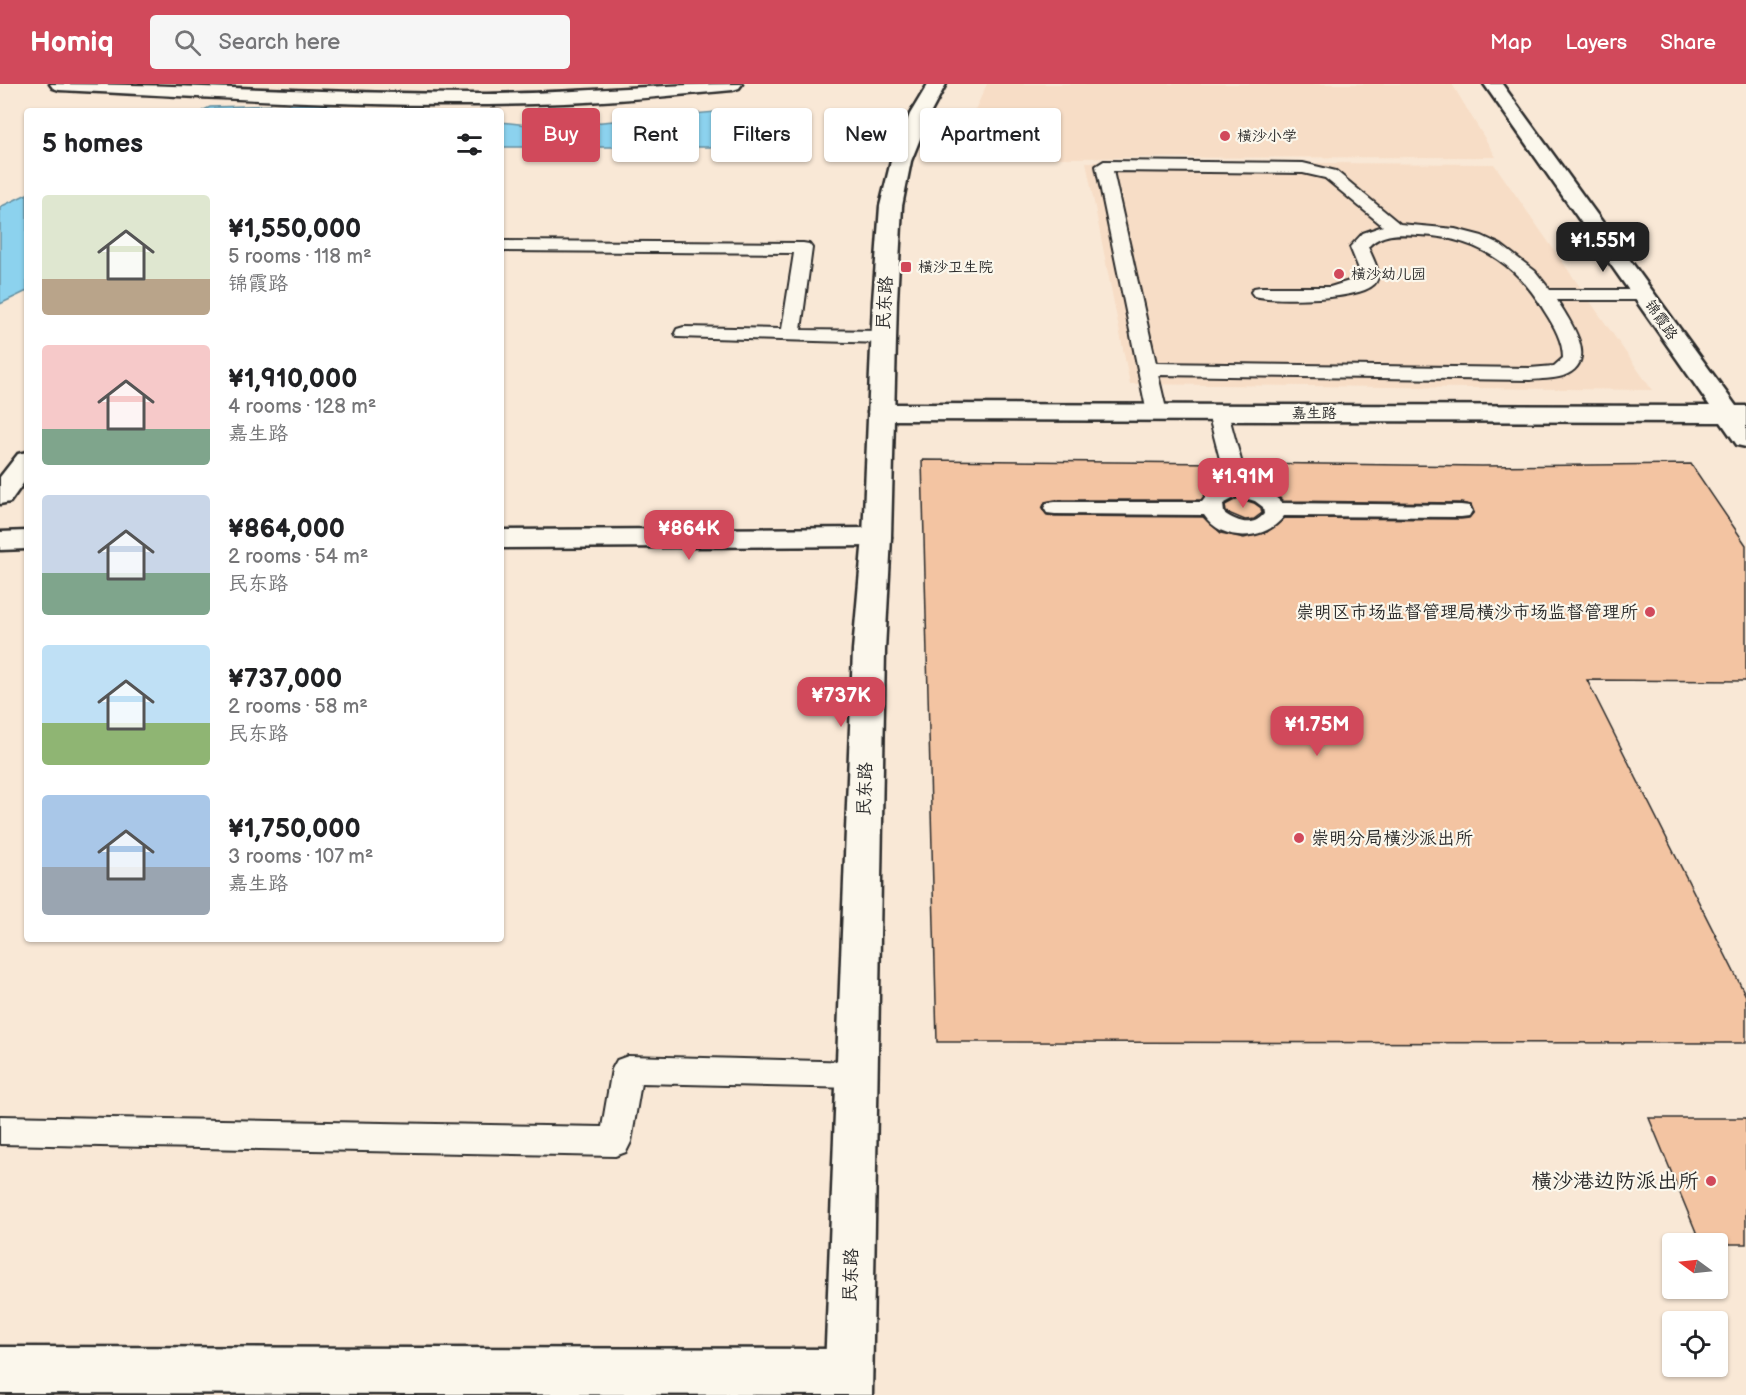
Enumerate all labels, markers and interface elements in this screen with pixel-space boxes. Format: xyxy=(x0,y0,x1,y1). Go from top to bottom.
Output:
search box xyxy=(150,15,570,69)
text: Homiq xyxy=(30,26,114,59)
icon: search xyxy=(171,26,204,59)
text: Search here xyxy=(219,29,340,56)
text: Map xyxy=(1490,30,1532,55)
text: Layers xyxy=(1565,30,1627,55)
text: Share xyxy=(1660,30,1716,55)
chip: Buy xyxy=(522,108,600,162)
chip: Rent xyxy=(612,108,699,162)
chip: Filters xyxy=(711,108,812,162)
chip: New xyxy=(824,108,908,162)
chip: Apartment xyxy=(920,108,1061,162)
place label: 横沙小学 xyxy=(1237,127,1297,146)
icon: filters xyxy=(453,128,486,161)
text: 5 homes xyxy=(42,129,143,160)
marker: 横沙小学 xyxy=(1218,129,1232,143)
text: ¥1,550,000 xyxy=(228,214,361,245)
icon: home xyxy=(90,219,162,291)
pin: ¥1.55M xyxy=(1554,222,1652,273)
text: ¥1.55M xyxy=(1570,229,1636,253)
text: 5 rooms · 118 m² xyxy=(228,245,372,269)
place label: 横沙卫生院 xyxy=(918,258,993,277)
marker: 横沙卫生院 xyxy=(899,260,913,274)
place label: 横沙幼儿园 xyxy=(1351,265,1426,284)
marker: 横沙幼儿园 xyxy=(1332,267,1346,281)
text: 锦霞路 xyxy=(228,272,288,296)
street label: 民东路 xyxy=(873,275,897,331)
street label: 锦霞路 xyxy=(1640,296,1682,344)
text: ¥1,910,000 xyxy=(228,364,357,395)
icon: home xyxy=(90,369,162,441)
text: 4 rooms · 128 m² xyxy=(228,395,376,419)
street label: 嘉生路 xyxy=(1291,404,1337,423)
text: 嘉生路 xyxy=(228,422,288,446)
pin: ¥1.91M xyxy=(1194,458,1292,509)
text: ¥1.91M xyxy=(1212,465,1274,489)
pin: ¥864K xyxy=(647,510,731,561)
text: ¥864,000 xyxy=(228,514,345,545)
text: ¥864K xyxy=(658,517,720,541)
icon: home xyxy=(90,519,162,591)
text: 2 rooms · 54 m² xyxy=(228,545,368,569)
text: 民东路 xyxy=(228,572,288,596)
place label: 崇明区市场监督管理局横沙市场监督管理所 xyxy=(1296,602,1638,623)
marker: 崇明区市场监督管理局横沙市场监督管理所 xyxy=(1643,605,1657,619)
text: ¥737,000 xyxy=(228,664,342,695)
icon: home xyxy=(90,669,162,741)
pin: ¥737K xyxy=(799,677,883,728)
text: ¥737K xyxy=(811,684,871,708)
text: 2 rooms · 58 m² xyxy=(228,695,368,719)
pin: ¥1.75M xyxy=(1268,706,1366,757)
text: ¥1.75M xyxy=(1285,713,1349,737)
text: 民东路 xyxy=(228,722,288,746)
street label: 民东路 xyxy=(854,762,876,816)
text: ¥1,750,000 xyxy=(228,814,361,845)
icon: home xyxy=(90,819,162,891)
place label: 崇明分局横沙派出所 xyxy=(1311,828,1473,849)
marker: 崇明分局横沙派出所 xyxy=(1292,831,1306,845)
text: 3 rooms · 107 m² xyxy=(228,845,373,869)
text: 嘉生路 xyxy=(228,872,288,896)
place label: 横沙港边防派出所 xyxy=(1531,1169,1699,1194)
marker: 横沙港边防派出所 xyxy=(1704,1174,1718,1188)
north arrow xyxy=(1662,1233,1728,1299)
map controls xyxy=(1662,1233,1728,1377)
street label: 民东路 xyxy=(840,1248,862,1302)
button: locate xyxy=(1662,1311,1728,1377)

